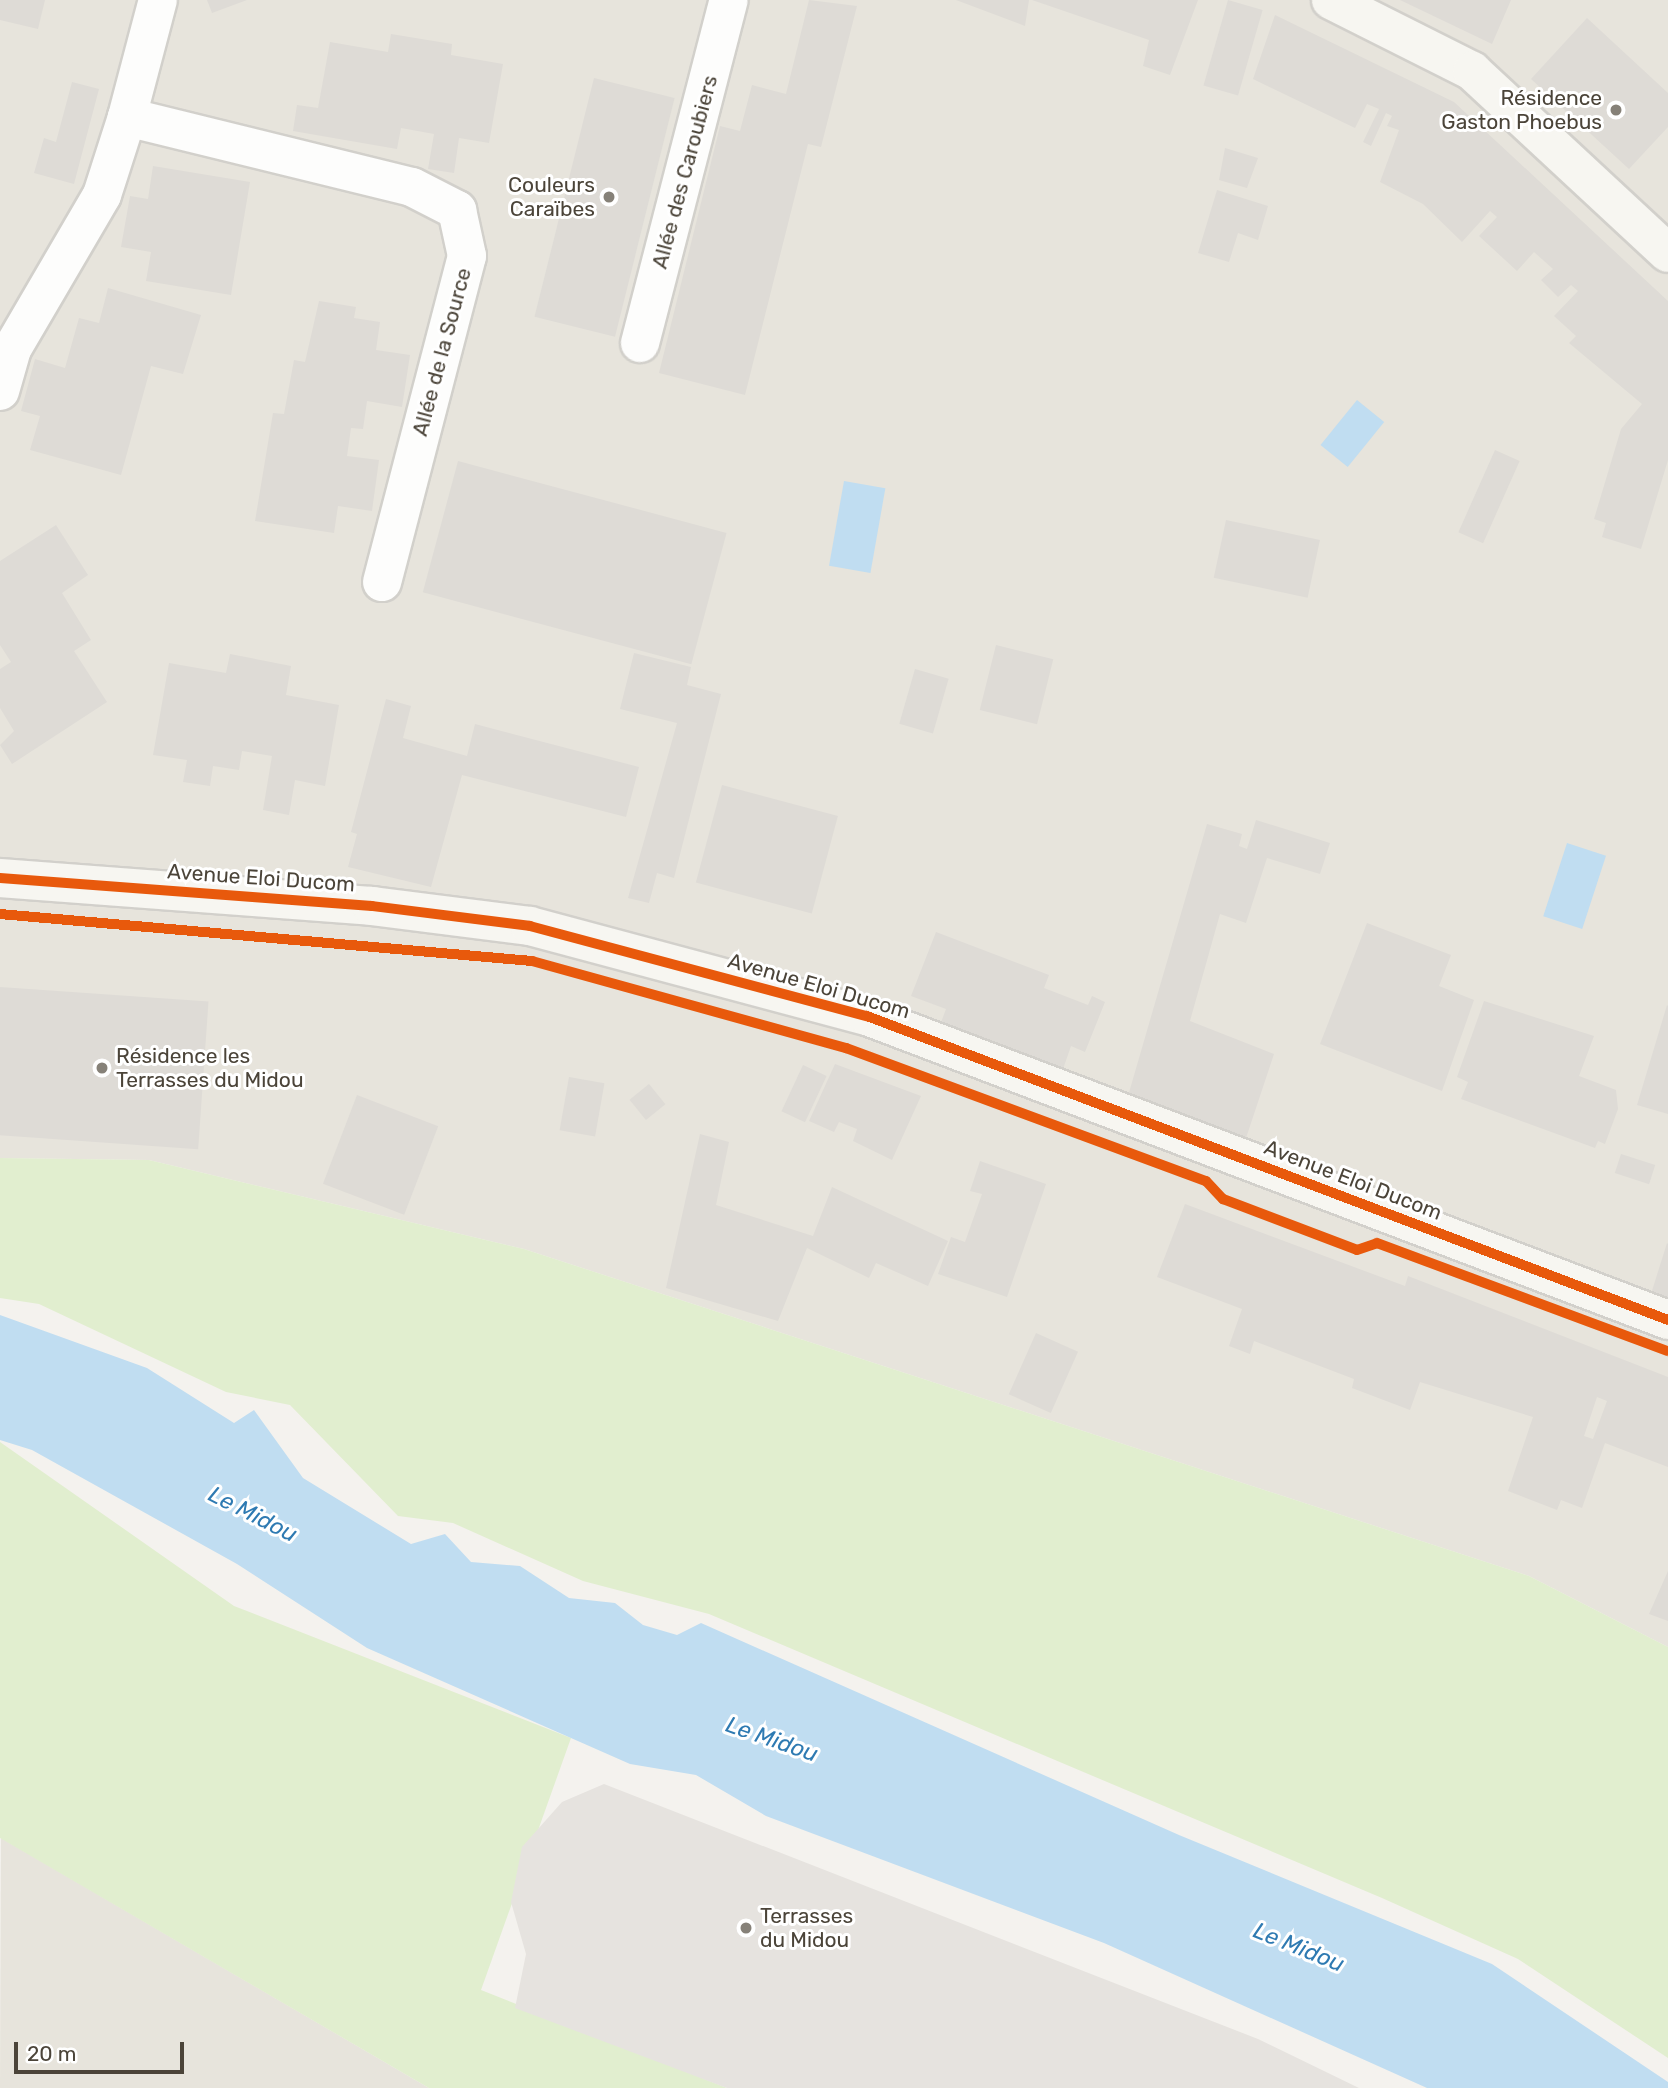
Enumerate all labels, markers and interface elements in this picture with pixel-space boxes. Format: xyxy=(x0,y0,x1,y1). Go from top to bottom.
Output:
street label: Allée des Caroubiers xyxy=(647,73,723,271)
place label: Résidence Gaston Phoebus xyxy=(1441,85,1602,135)
marker: Résidence Gaston Phoebus xyxy=(1608,102,1624,118)
place label: Couleurs Caraïbes xyxy=(508,172,595,222)
marker: Couleurs Caraïbes xyxy=(601,189,617,205)
street label: Allée de la Source xyxy=(407,265,477,439)
street label: Avenue Eloi Ducom xyxy=(166,859,356,897)
street label: Avenue Eloi Ducom xyxy=(725,948,913,1024)
place label: Résidence les Terrasses du Midou xyxy=(116,1043,304,1093)
marker: Résidence les Terrasses du Midou xyxy=(94,1060,110,1076)
street label: Avenue Eloi Ducom xyxy=(1261,1135,1445,1225)
water label: Le Midou xyxy=(204,1480,302,1548)
water label: Le Midou xyxy=(722,1710,822,1768)
place label: Terrasses du Midou xyxy=(760,1903,853,1953)
water label: Le Midou xyxy=(1250,1916,1348,1978)
marker: Terrasses du Midou xyxy=(738,1920,754,1936)
scale bar xyxy=(18,2028,187,2072)
text: 20 m xyxy=(27,2041,76,2066)

